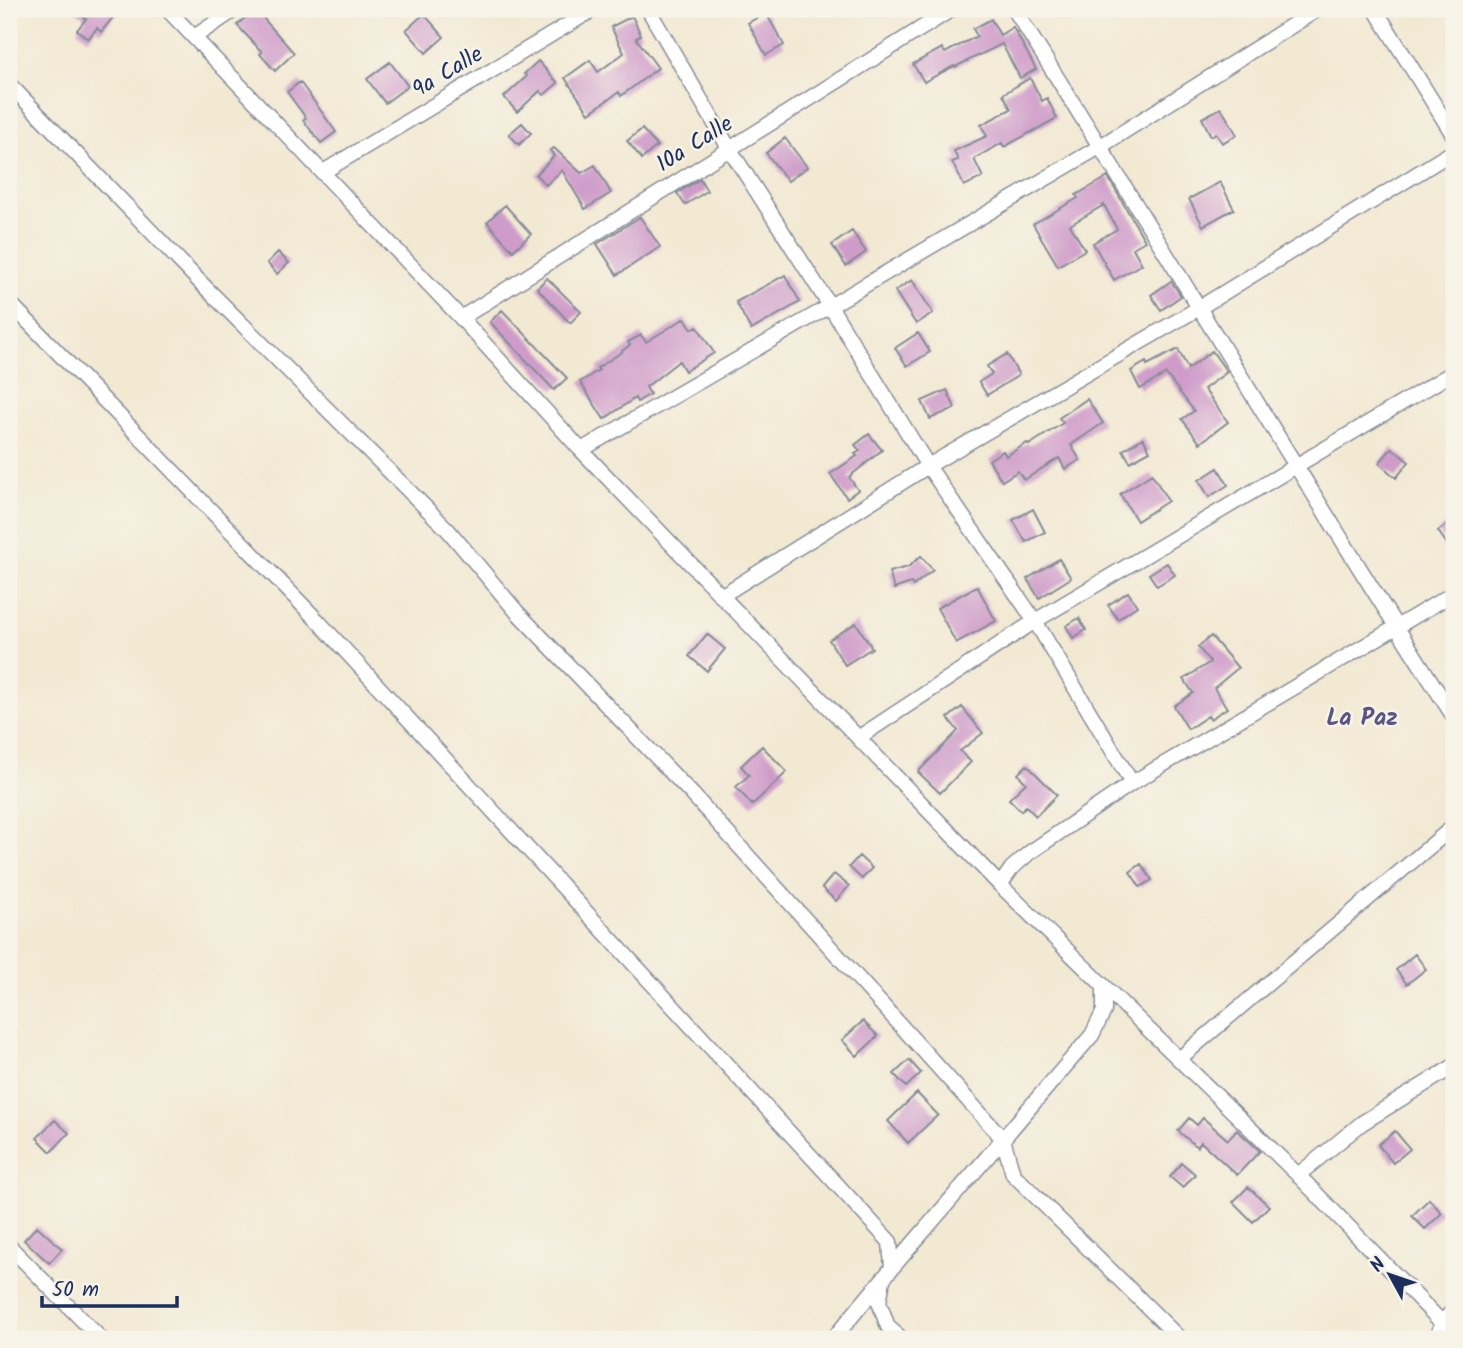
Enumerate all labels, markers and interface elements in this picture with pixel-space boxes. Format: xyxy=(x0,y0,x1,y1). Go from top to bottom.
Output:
street label: 9a Calle xyxy=(406,37,490,108)
street label: 10a Calle xyxy=(650,107,741,182)
district label: La Paz xyxy=(1326,699,1398,738)
north arrow xyxy=(1354,1240,1424,1310)
text: N xyxy=(1363,1251,1394,1280)
scale bar xyxy=(42,1264,177,1308)
text: 50 m xyxy=(52,1274,99,1307)

